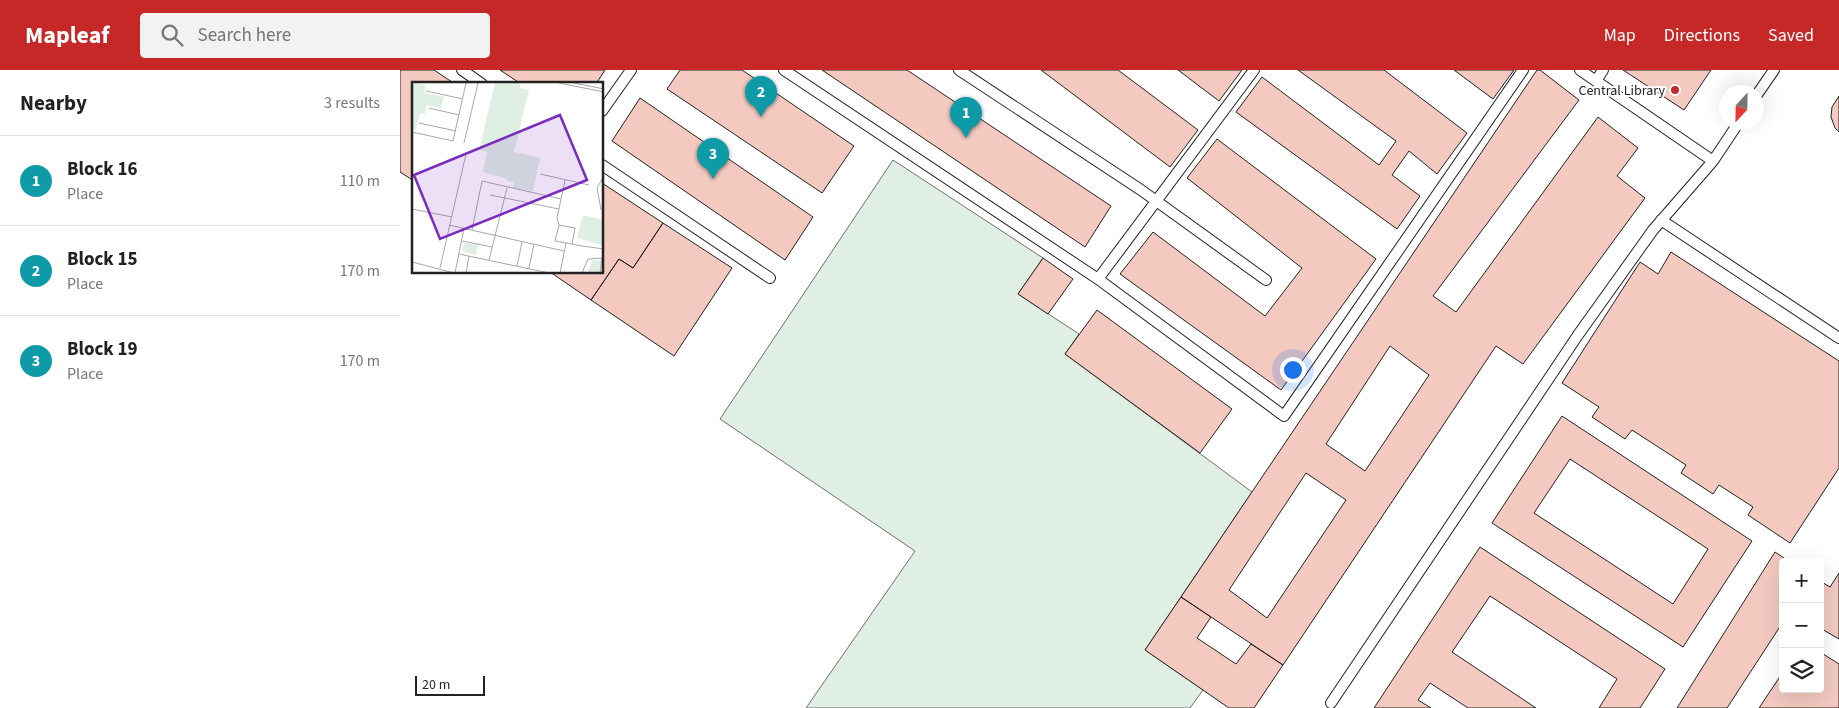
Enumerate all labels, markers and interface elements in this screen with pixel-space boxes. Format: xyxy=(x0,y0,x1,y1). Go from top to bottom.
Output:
search box xyxy=(140,13,490,58)
text: Mapleaf xyxy=(25,18,110,53)
icon: search xyxy=(158,21,186,49)
text: Search here xyxy=(198,22,291,49)
text: Map xyxy=(1604,23,1636,48)
text: Directions xyxy=(1664,23,1740,48)
text: Saved xyxy=(1768,23,1814,48)
pin: 2 xyxy=(745,76,777,117)
place label: Central Library xyxy=(1578,81,1665,101)
inset map xyxy=(412,82,604,274)
marker: Central Library xyxy=(1669,84,1681,96)
north arrow xyxy=(1719,85,1764,130)
text: Nearby xyxy=(20,88,87,118)
text: 3 results xyxy=(324,92,380,114)
pin: 1 xyxy=(950,97,982,138)
pin: 3 xyxy=(697,138,729,179)
text: Block 16 xyxy=(67,156,138,183)
text: 1 xyxy=(32,170,40,192)
text: 110 m xyxy=(340,170,380,192)
text: Place xyxy=(67,183,103,205)
text: Block 15 xyxy=(67,246,138,273)
text: 2 xyxy=(32,260,40,282)
text: 170 m xyxy=(340,260,380,282)
text: Place xyxy=(67,273,103,295)
text: Block 19 xyxy=(67,336,138,363)
text: 3 xyxy=(32,350,40,372)
text: 170 m xyxy=(340,350,380,372)
your location xyxy=(1280,357,1306,383)
text: Place xyxy=(67,363,103,385)
map controls xyxy=(1779,558,1824,693)
button: + xyxy=(1779,558,1824,603)
button: − xyxy=(1779,603,1824,648)
button: layers xyxy=(1779,648,1824,693)
scale bar xyxy=(415,673,485,696)
text: 20 m xyxy=(422,675,450,695)

